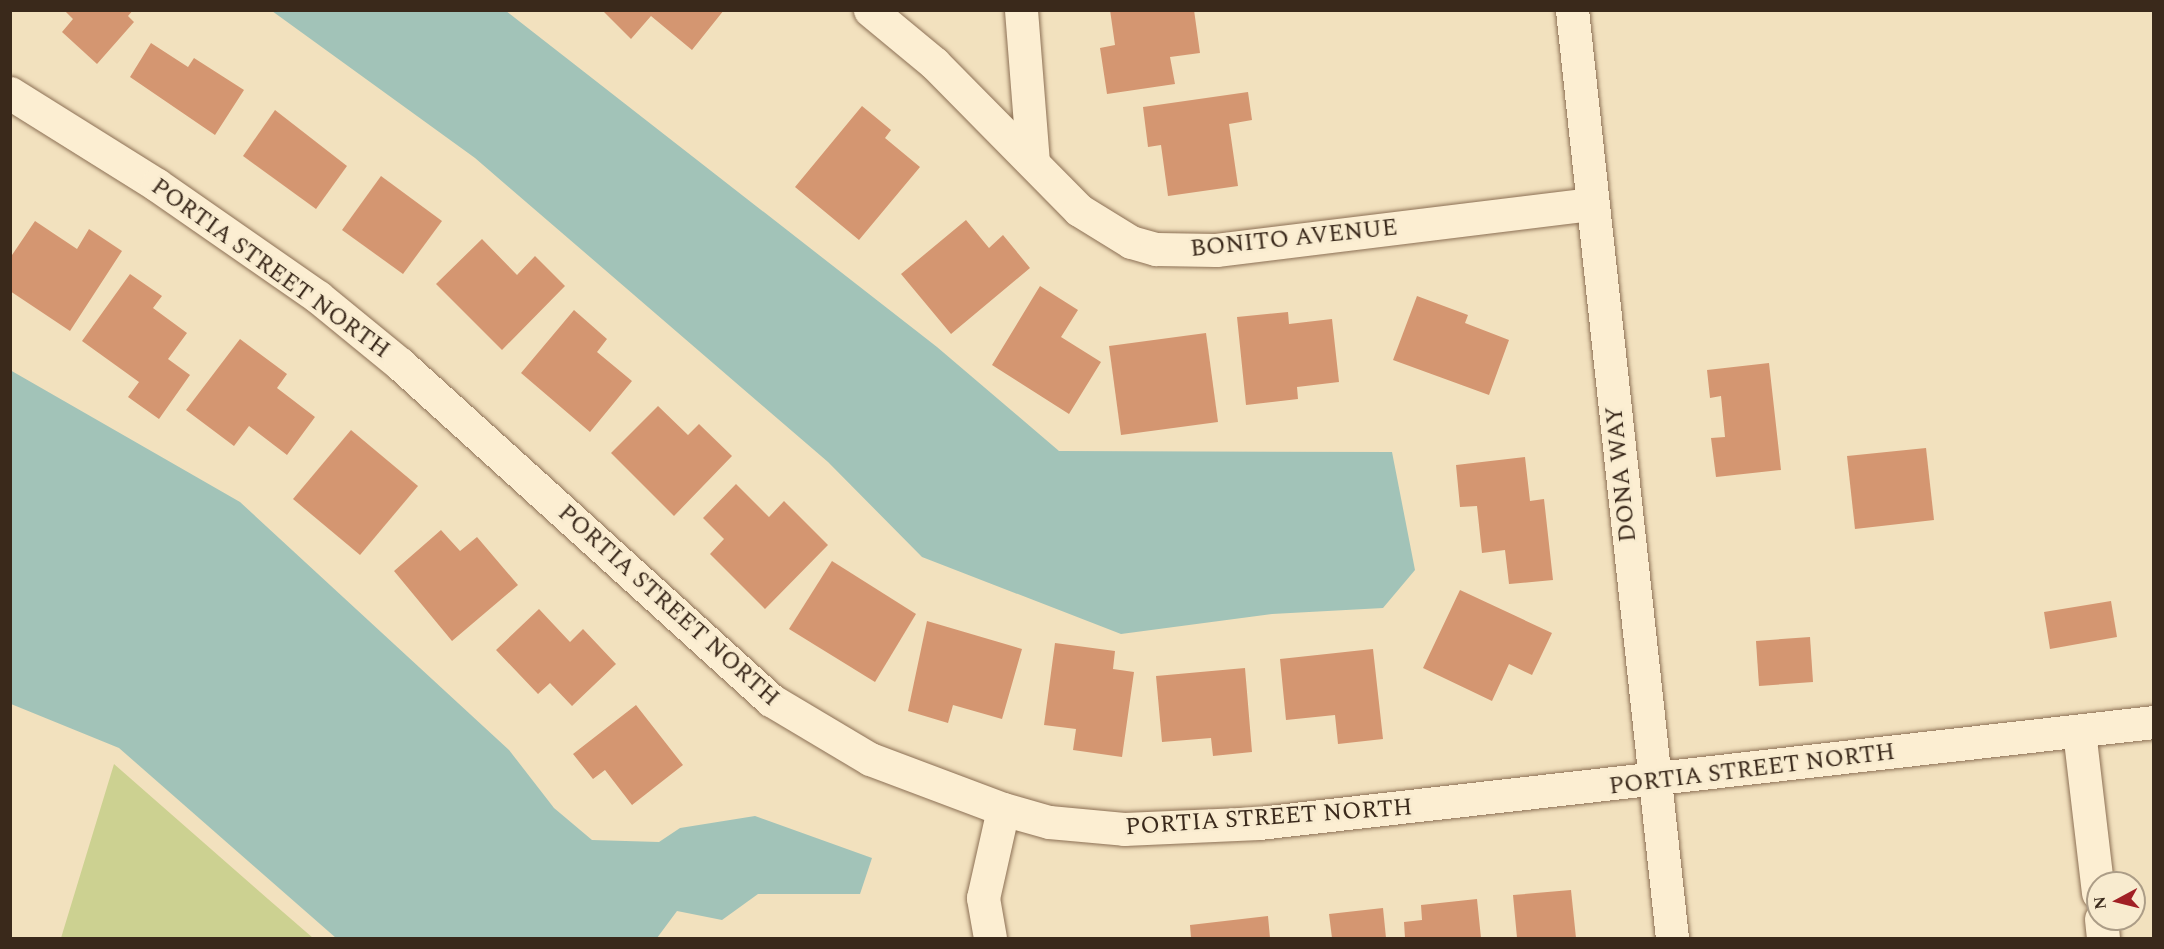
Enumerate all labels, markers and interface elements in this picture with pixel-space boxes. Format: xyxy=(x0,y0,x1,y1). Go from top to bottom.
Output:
street label: PORTIA STREET NORTH xyxy=(145,173,395,365)
street label: BONITO AVENUE xyxy=(1189,214,1399,264)
street label: DONA WAY xyxy=(1601,405,1643,543)
street label: PORTIA STREET NORTH xyxy=(551,499,785,713)
street label: PORTIA STREET NORTH xyxy=(1607,738,1897,802)
street label: PORTIA STREET NORTH xyxy=(1124,794,1414,842)
north arrow xyxy=(2086,871,2146,931)
text: N xyxy=(2087,895,2113,911)

